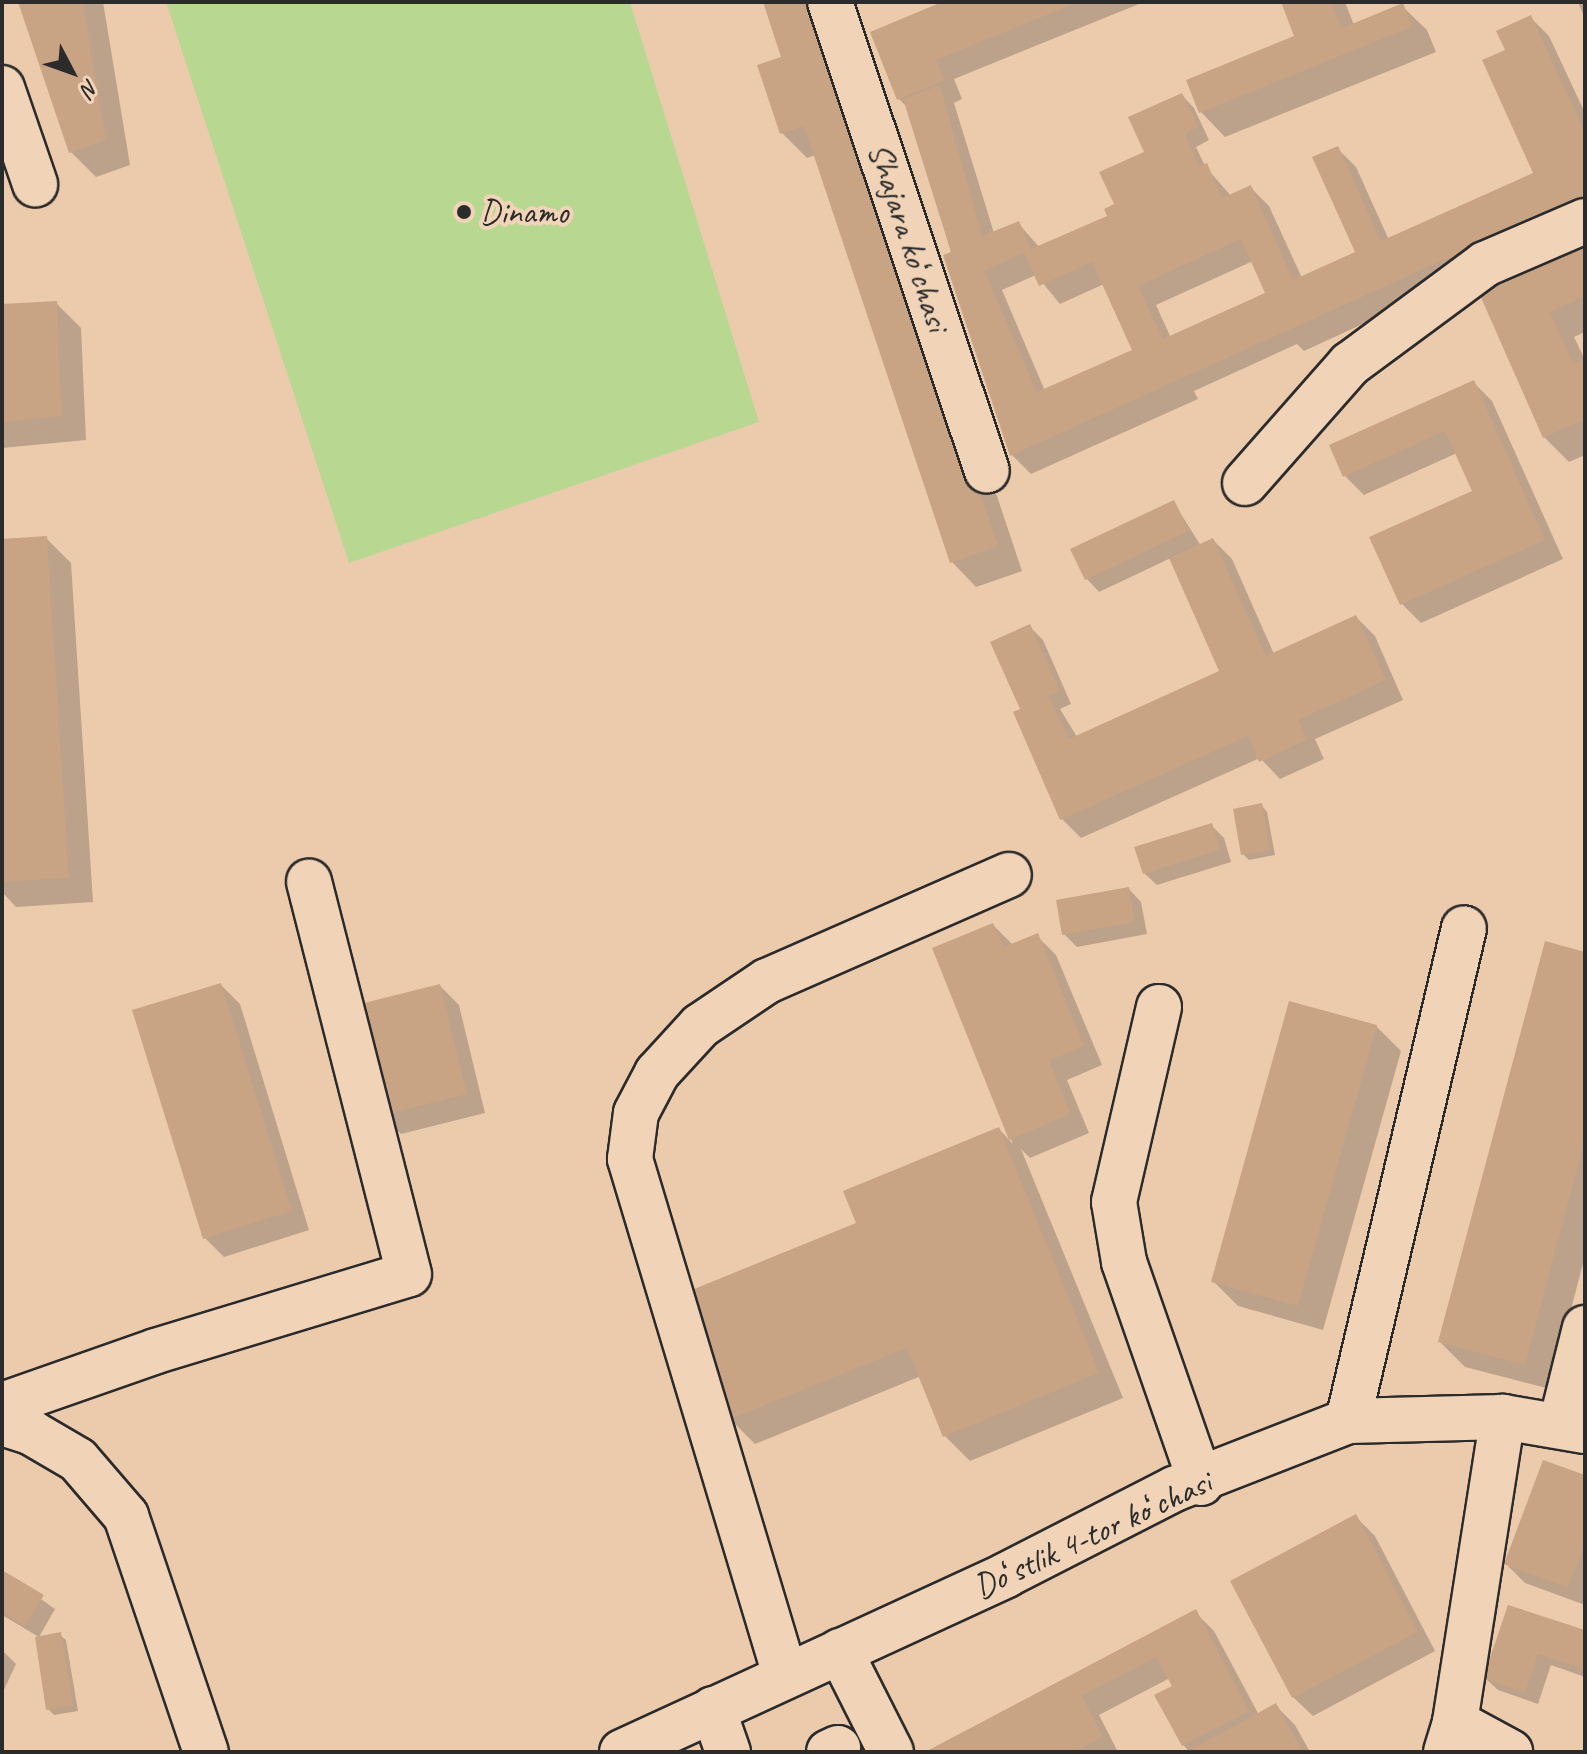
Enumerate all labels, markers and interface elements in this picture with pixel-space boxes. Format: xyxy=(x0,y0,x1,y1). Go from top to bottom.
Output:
north arrow xyxy=(32,32,112,112)
text: N xyxy=(75,73,105,102)
street label: Shajara koʻchasi xyxy=(859,138,959,336)
place label: Dinamo xyxy=(480,192,568,232)
marker: Dinamo xyxy=(455,203,473,221)
street label: Doʻstlik 4-tor koʻchasi xyxy=(967,1461,1217,1607)

